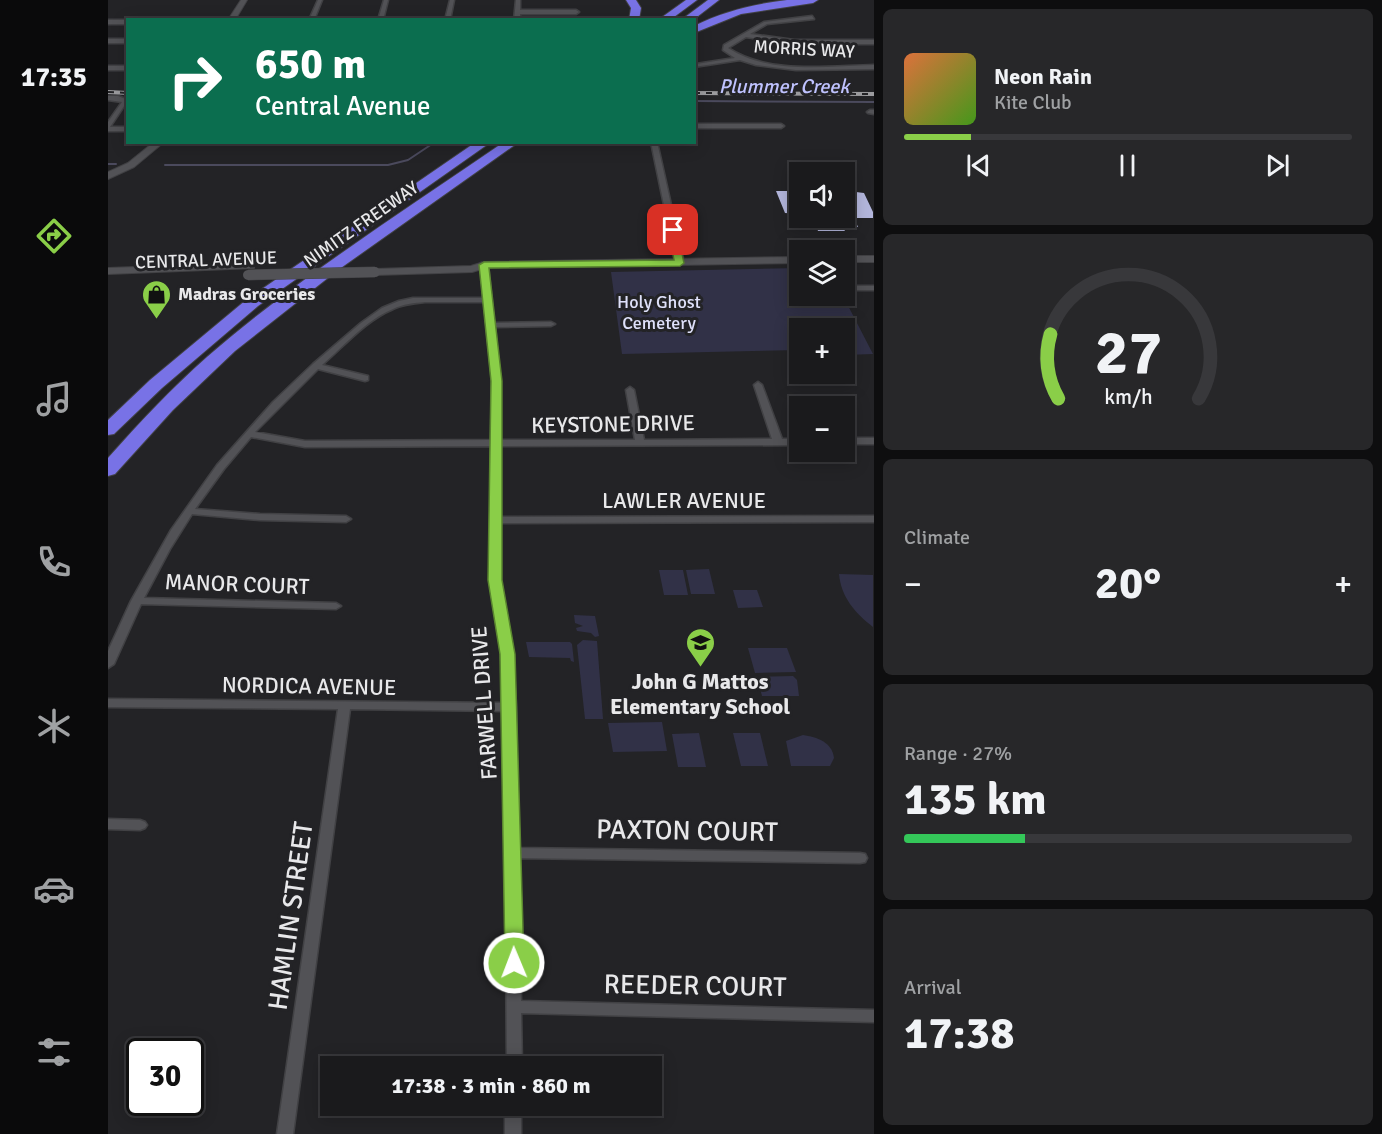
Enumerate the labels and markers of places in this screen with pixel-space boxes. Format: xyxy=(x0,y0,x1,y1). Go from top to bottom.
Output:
pin xyxy=(647,204,698,255)
shop icon: Madras Groceries xyxy=(141,278,173,320)
place label: Madras Groceries xyxy=(178,283,315,305)
school or university icon: John G Mattos Elementary School xyxy=(684,626,716,668)
place label: John G Mattos Elementary School xyxy=(610,668,790,720)

